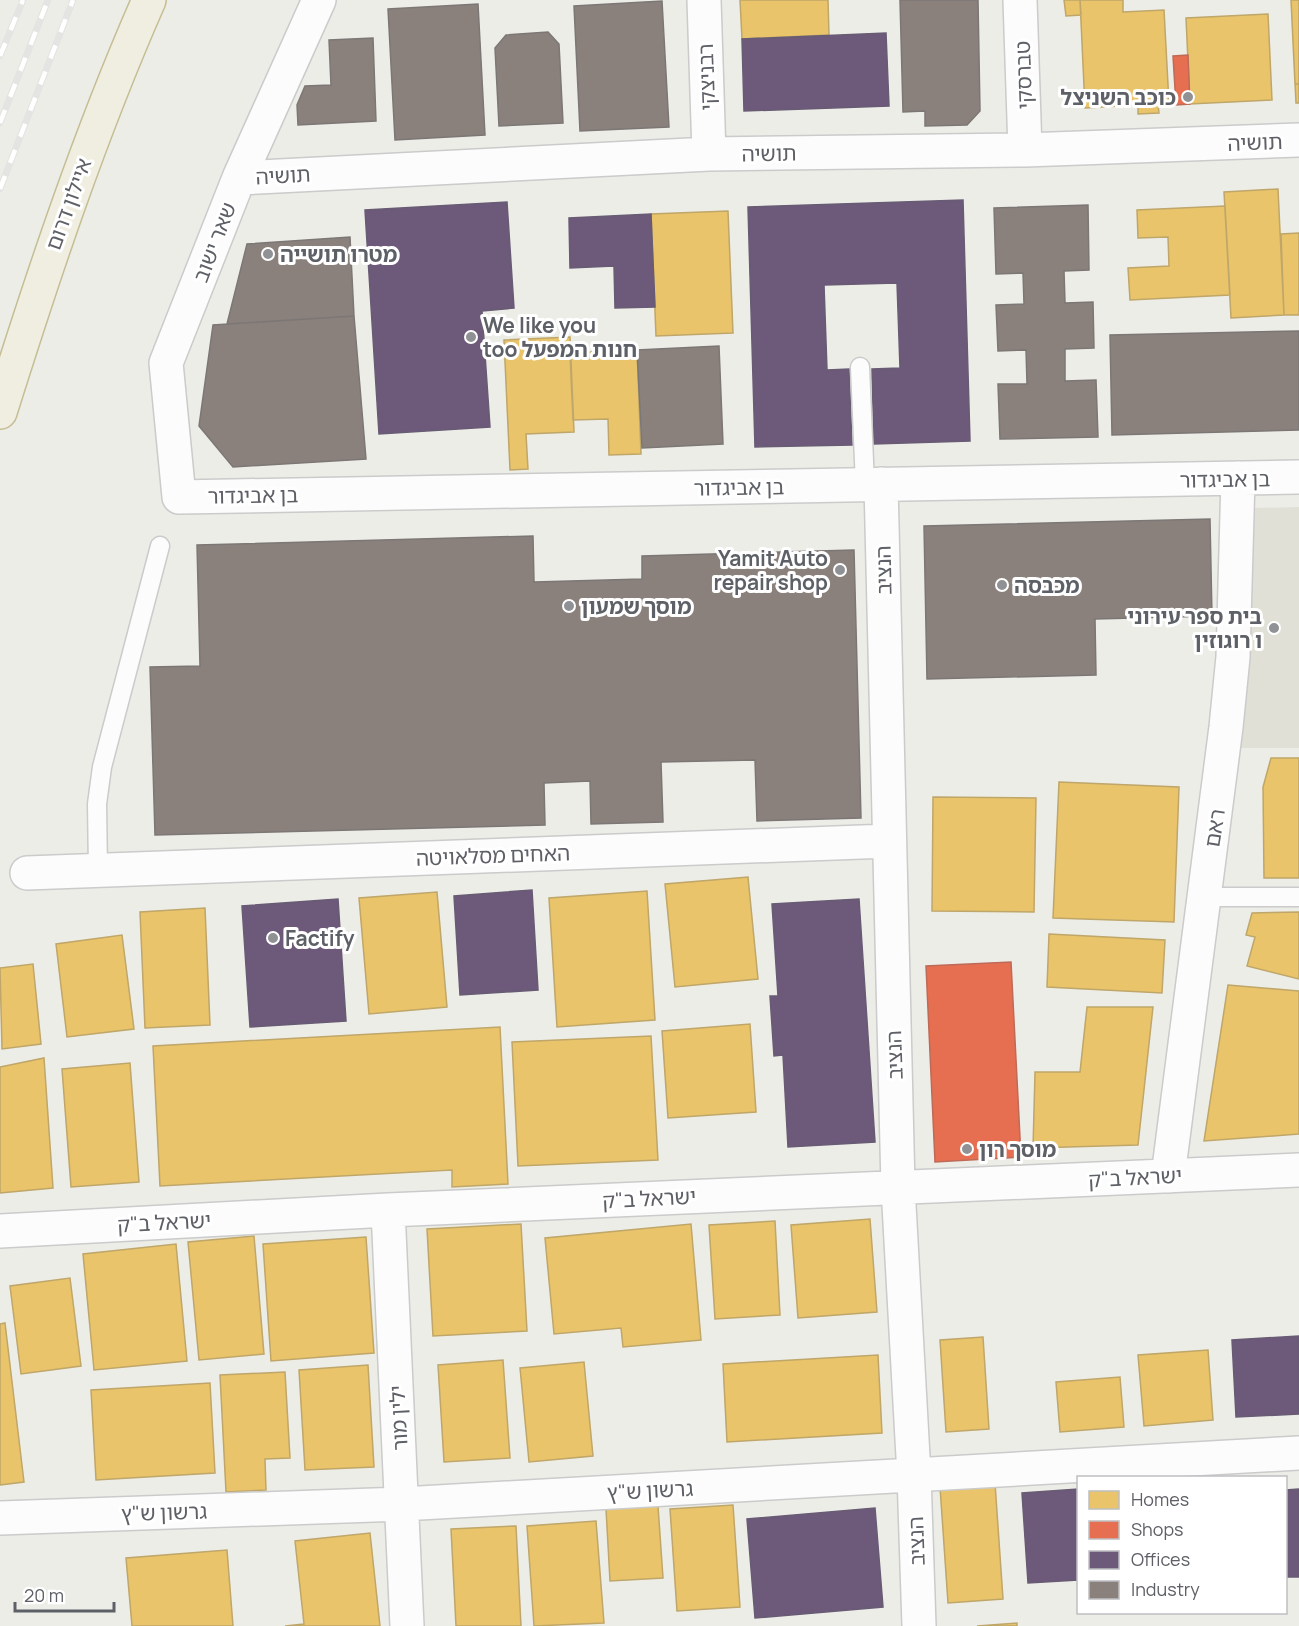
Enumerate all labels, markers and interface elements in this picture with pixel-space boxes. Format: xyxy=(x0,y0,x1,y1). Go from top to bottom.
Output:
street label: טברסקי xyxy=(1008,40,1038,110)
street label: רבניצקי xyxy=(691,43,721,111)
place label: כוכב השניצל xyxy=(1061,83,1176,111)
marker: כוכב השניצל xyxy=(1181,90,1195,104)
street label: תושיה xyxy=(1227,127,1283,157)
street label: תושיה xyxy=(741,139,797,167)
street label: איילון דרום xyxy=(38,154,98,254)
street label: תושיה xyxy=(255,160,311,190)
street label: שאר ישוב xyxy=(186,198,242,286)
place label: מטרו תושייה xyxy=(280,240,398,268)
marker: מטרו תושייה xyxy=(261,247,275,261)
place label: We like you too חנות המפעל xyxy=(483,311,637,363)
marker: We like you too חנות המפעל xyxy=(464,330,478,344)
street label: בן אביגדור xyxy=(1179,464,1271,494)
street label: בן אביגדור xyxy=(693,472,785,502)
street label: בן אביגדור xyxy=(207,480,299,510)
place label: Yamit Auto repair shop xyxy=(714,544,828,596)
street label: הנציב xyxy=(869,545,897,595)
marker: Yamit Auto repair shop xyxy=(833,563,847,577)
place label: מכבסה xyxy=(1014,571,1080,599)
marker: מכבסה xyxy=(995,578,1009,592)
place label: מוסך שמעון xyxy=(581,592,692,620)
marker: מוסך שמעון xyxy=(562,599,576,613)
place label: בית ספר עירוני ו רוגוזין xyxy=(1127,602,1262,654)
marker: בית ספר עירוני ו רוגוזין xyxy=(1267,621,1281,635)
street label: ראם xyxy=(1197,807,1231,849)
street label: האחים מסלאויטה xyxy=(415,838,571,872)
place label: Factify xyxy=(285,924,355,952)
marker: Factify xyxy=(266,931,280,945)
street label: הנציב xyxy=(879,1030,909,1080)
place label: מוסך רון xyxy=(979,1135,1057,1163)
marker: מוסך רון xyxy=(960,1142,974,1156)
street label: ישראל ב"ק xyxy=(1087,1161,1183,1193)
street label: ישראל ב"ק xyxy=(601,1182,697,1214)
street label: ישראל ב"ק xyxy=(116,1206,212,1238)
street label: ילין מור xyxy=(382,1385,414,1451)
street label: גרשון ש"ץ xyxy=(606,1474,694,1506)
legend xyxy=(1077,1476,1287,1614)
text: Homes xyxy=(1131,1487,1189,1511)
street label: גרשון ש"ץ xyxy=(120,1496,208,1527)
street label: הנציב xyxy=(901,1516,931,1566)
text: Shops xyxy=(1131,1517,1183,1541)
text: Offices xyxy=(1131,1547,1190,1571)
scale bar xyxy=(15,1575,114,1613)
text: Industry xyxy=(1131,1577,1200,1601)
text: 20 m xyxy=(24,1583,64,1607)

